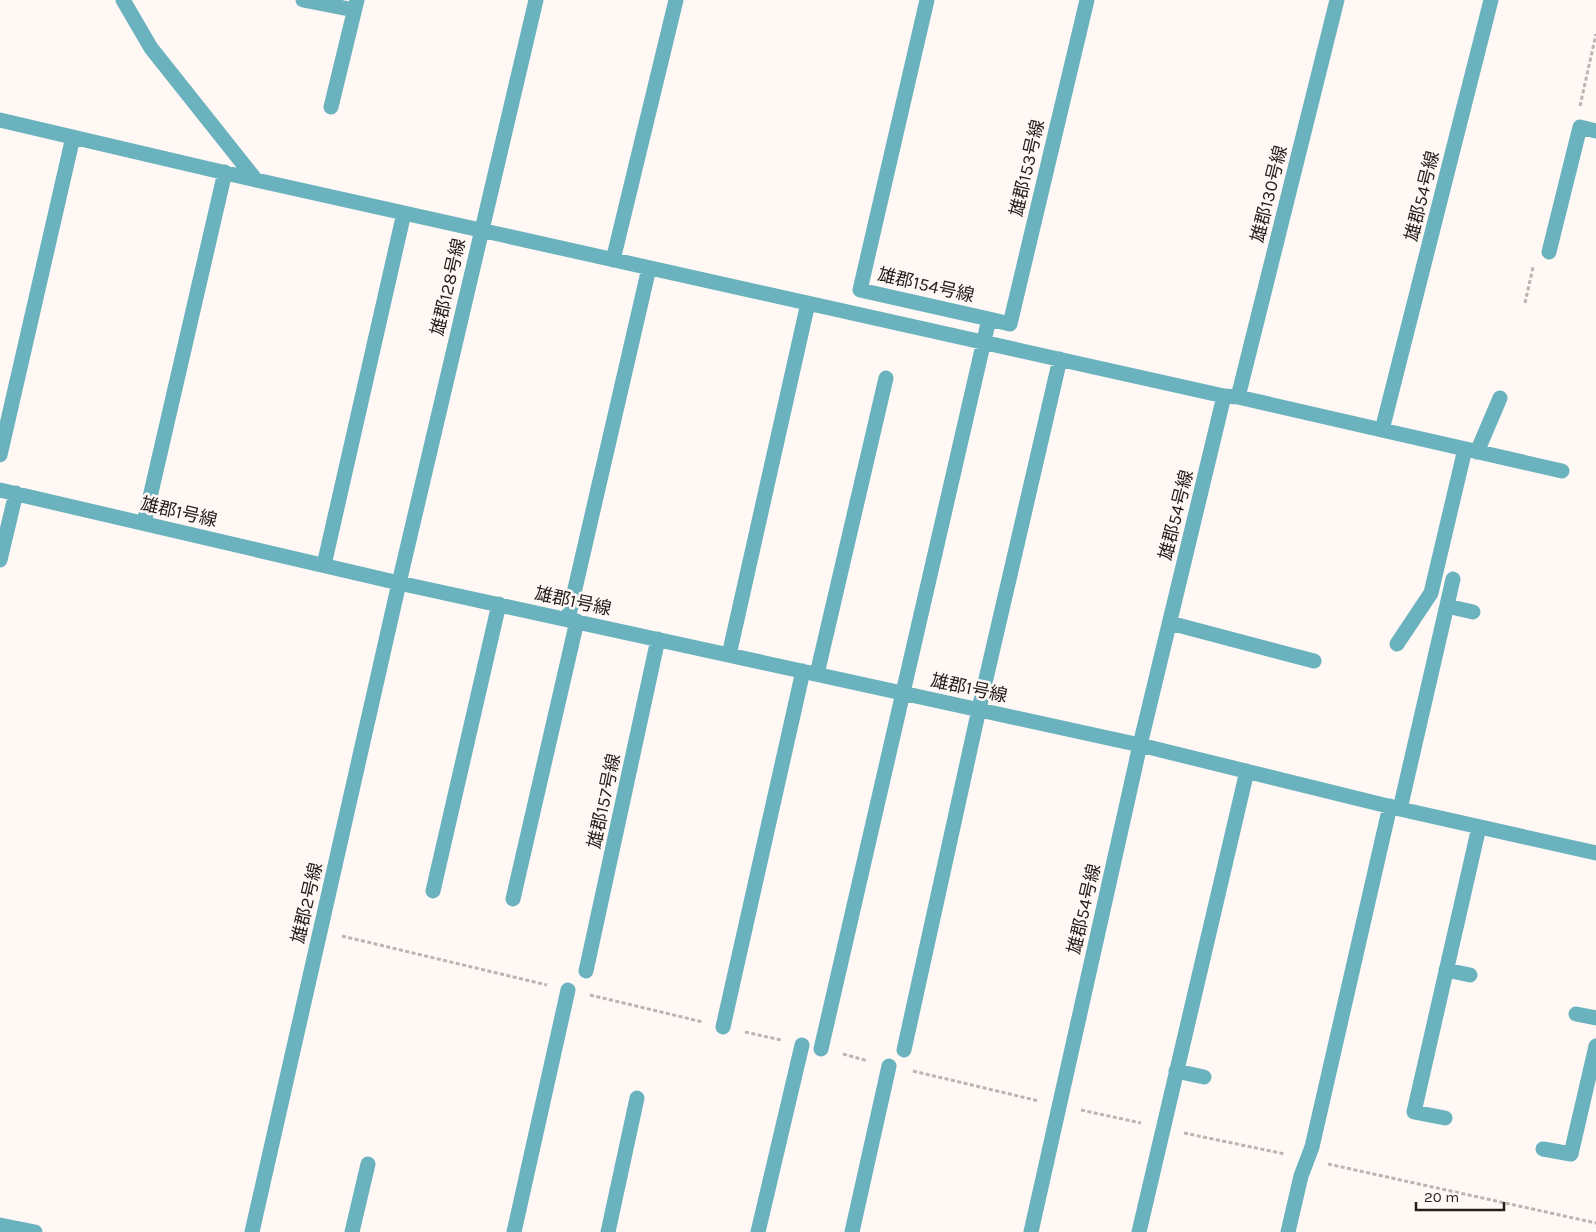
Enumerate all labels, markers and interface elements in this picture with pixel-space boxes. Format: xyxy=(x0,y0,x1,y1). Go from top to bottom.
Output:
street label: 雄郡153号線 xyxy=(1005,117,1049,219)
street label: 雄郡130号線 xyxy=(1246,143,1292,245)
street label: 雄郡54号線 xyxy=(1400,149,1444,243)
street label: 雄郡128号線 xyxy=(426,236,470,338)
street label: 雄郡154号線 xyxy=(876,263,976,307)
street label: 雄郡54号線 xyxy=(1154,468,1198,562)
street label: 雄郡1号線 xyxy=(139,493,219,531)
street label: 雄郡1号線 xyxy=(533,582,613,620)
street label: 雄郡1号線 xyxy=(929,669,1009,707)
street label: 雄郡157号線 xyxy=(583,751,625,851)
street label: 雄郡2号線 xyxy=(287,860,327,946)
street label: 雄郡54号線 xyxy=(1063,862,1105,956)
scale bar xyxy=(1416,1180,1504,1212)
text: 20 m xyxy=(1424,1188,1459,1206)

